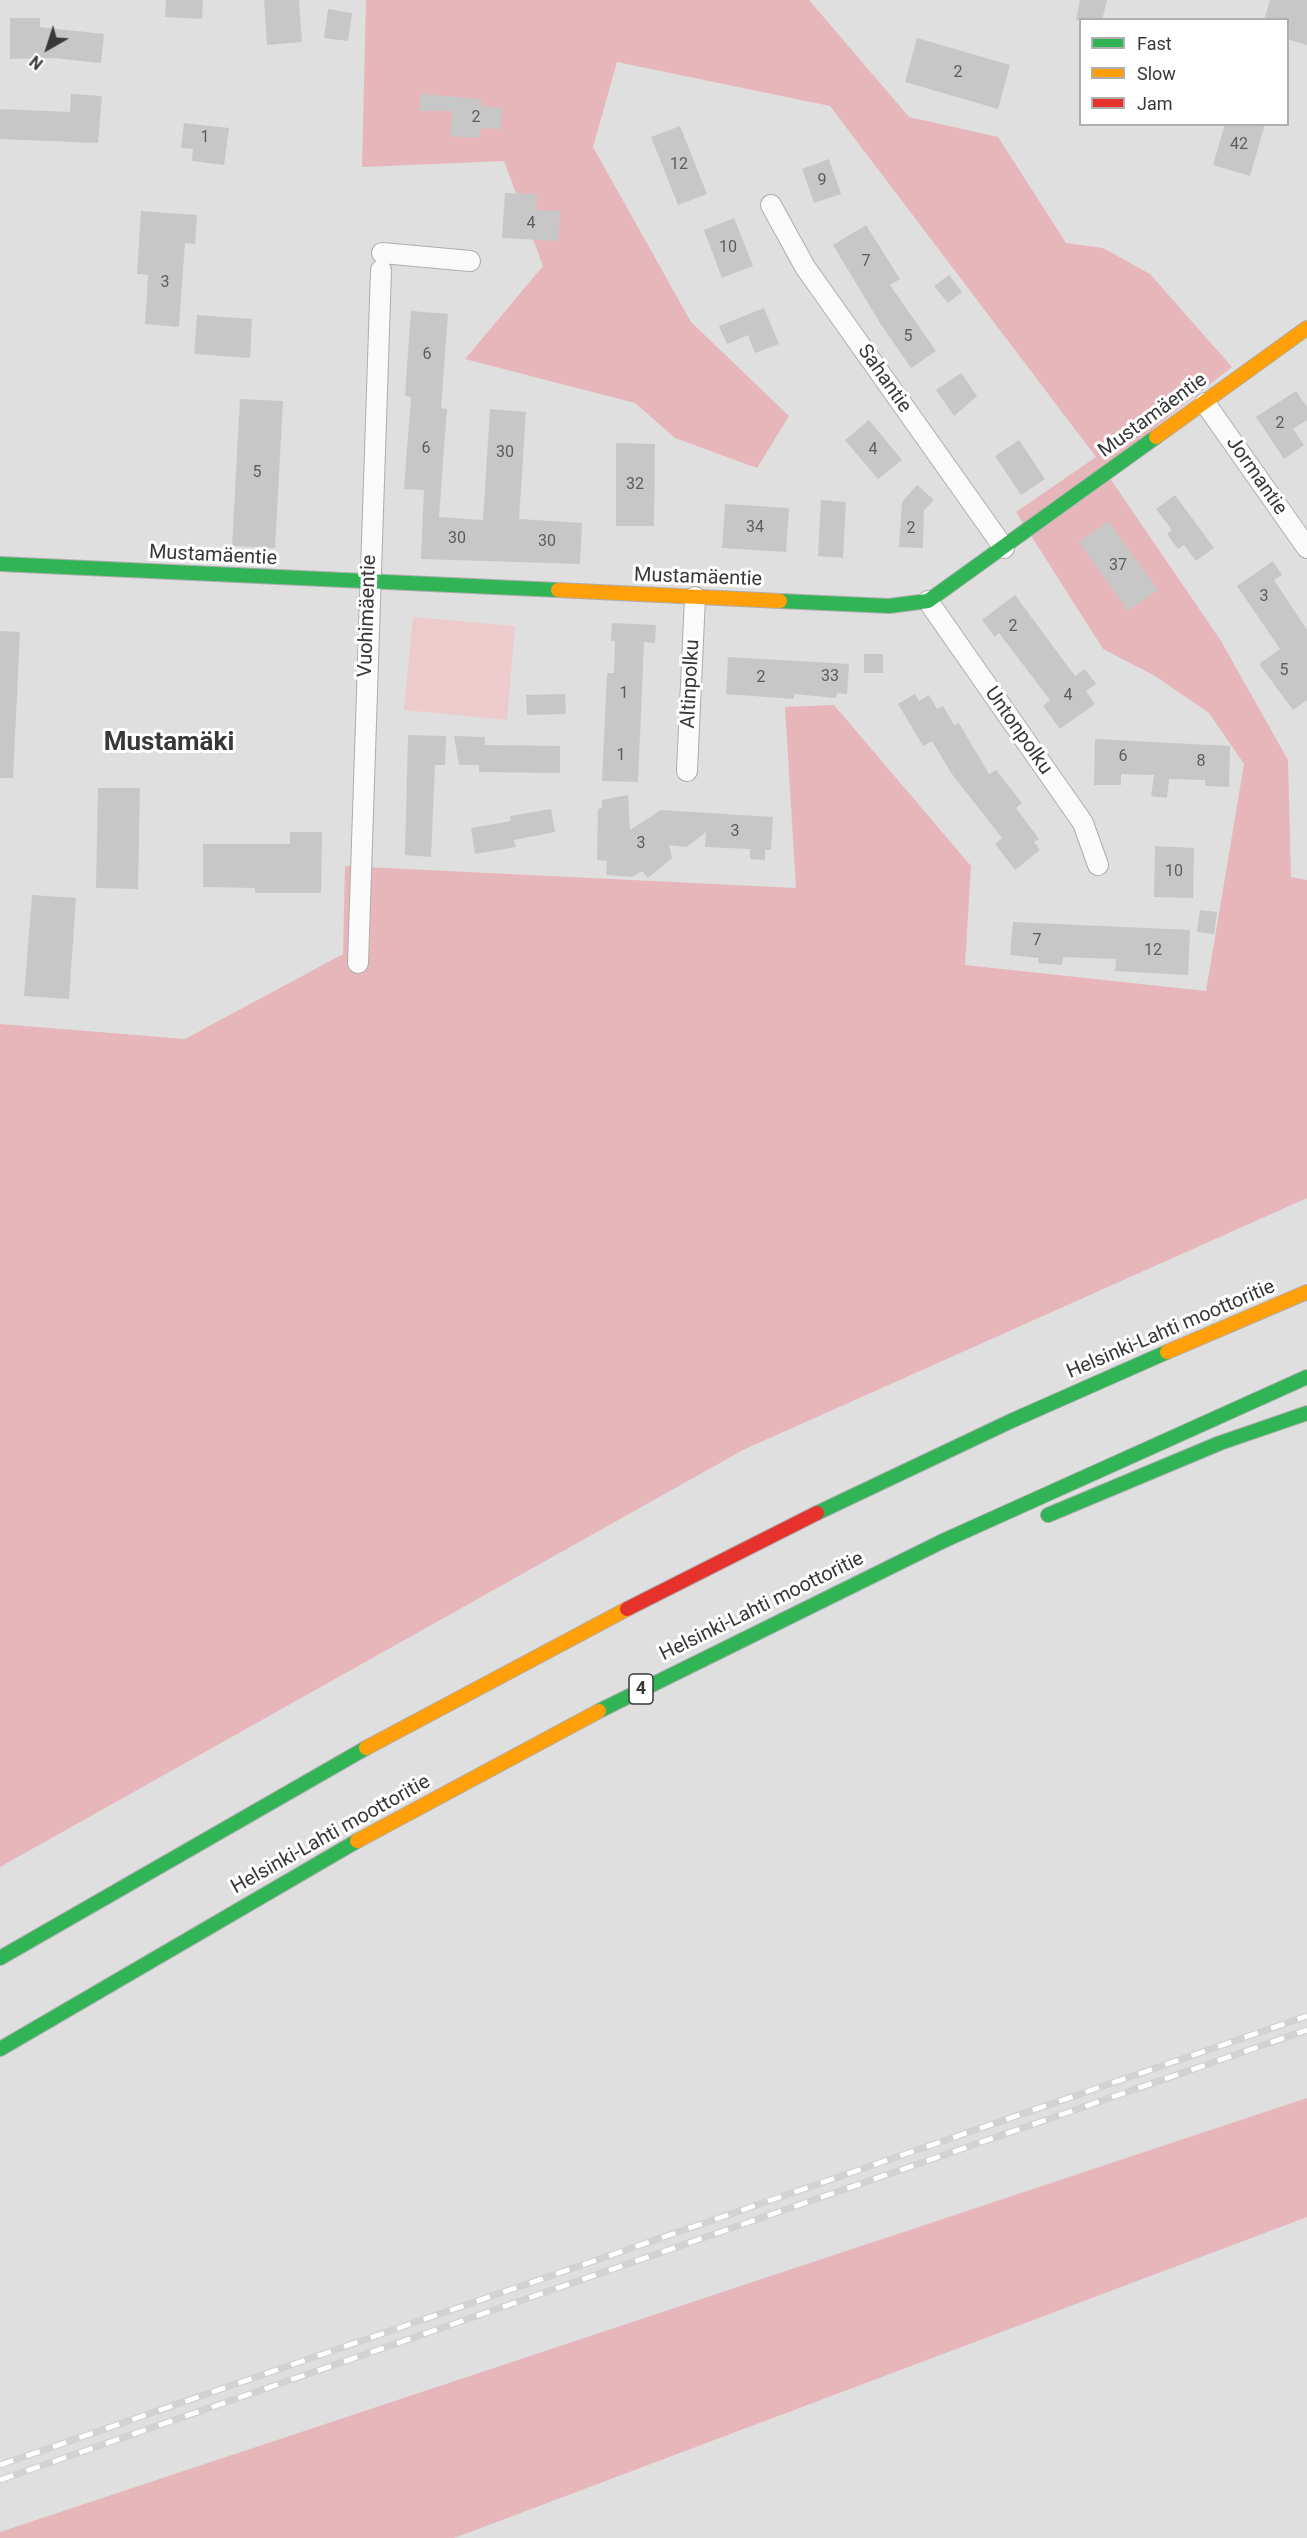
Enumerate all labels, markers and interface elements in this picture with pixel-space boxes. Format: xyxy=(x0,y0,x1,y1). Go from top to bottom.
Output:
north arrow xyxy=(18,18,78,78)
legend xyxy=(1079,18,1289,126)
text: Fast xyxy=(1137,33,1172,54)
text: N xyxy=(26,51,47,73)
house number: 2 xyxy=(954,63,962,83)
text: Slow xyxy=(1137,63,1176,84)
text: Jam xyxy=(1137,93,1173,114)
house number: 2 xyxy=(472,108,480,128)
house number: 1 xyxy=(201,128,209,148)
house number: 42 xyxy=(1230,135,1248,155)
house number: 12 xyxy=(670,155,688,175)
house number: 9 xyxy=(818,171,826,191)
house number: 4 xyxy=(527,214,535,234)
house number: 10 xyxy=(719,238,737,258)
house number: 7 xyxy=(862,252,870,272)
house number: 3 xyxy=(161,273,169,293)
house number: 5 xyxy=(904,327,912,347)
street label: Sahantie xyxy=(852,340,916,418)
house number: 6 xyxy=(423,345,431,365)
street label: Mustamäentie xyxy=(1094,369,1212,463)
house number: 2 xyxy=(1276,414,1284,434)
street label: Jormantie xyxy=(1220,432,1292,520)
house number: 6 xyxy=(422,439,430,459)
house number: 4 xyxy=(869,440,877,460)
house number: 30 xyxy=(496,443,514,463)
house number: 5 xyxy=(253,463,261,483)
house number: 32 xyxy=(626,475,644,495)
house number: 34 xyxy=(746,518,764,538)
house number: 2 xyxy=(907,519,915,539)
house number: 30 xyxy=(448,529,466,549)
house number: 30 xyxy=(538,532,556,552)
street label: Mustamäentie xyxy=(148,541,278,571)
street label: Vuohimäentie xyxy=(354,554,382,678)
house number: 37 xyxy=(1109,556,1127,576)
street label: Mustamäentie xyxy=(633,564,763,592)
house number: 3 xyxy=(1260,587,1268,607)
house number: 2 xyxy=(1009,617,1017,637)
street label: Altinpolku xyxy=(677,639,705,729)
house number: 5 xyxy=(1280,661,1288,681)
house number: 33 xyxy=(821,667,839,687)
house number: 2 xyxy=(757,668,765,688)
street label: Untonpolku xyxy=(979,683,1057,779)
house number: 1 xyxy=(620,684,628,704)
house number: 4 xyxy=(1064,686,1072,706)
district label: Mustamäki xyxy=(104,727,234,759)
house number: 1 xyxy=(617,746,625,766)
house number: 6 xyxy=(1119,747,1127,767)
house number: 8 xyxy=(1197,752,1205,772)
house number: 3 xyxy=(731,822,739,842)
house number: 3 xyxy=(637,834,645,854)
house number: 10 xyxy=(1165,862,1183,882)
house number: 7 xyxy=(1033,931,1041,951)
house number: 12 xyxy=(1144,941,1162,961)
street label: Helsinki-Lahti moottoritie xyxy=(1063,1275,1279,1385)
street label: Helsinki-Lahti moottoritie xyxy=(656,1547,868,1667)
road number: 4 xyxy=(629,1674,653,1704)
street label: Helsinki-Lahti moottoritie xyxy=(227,1770,435,1900)

